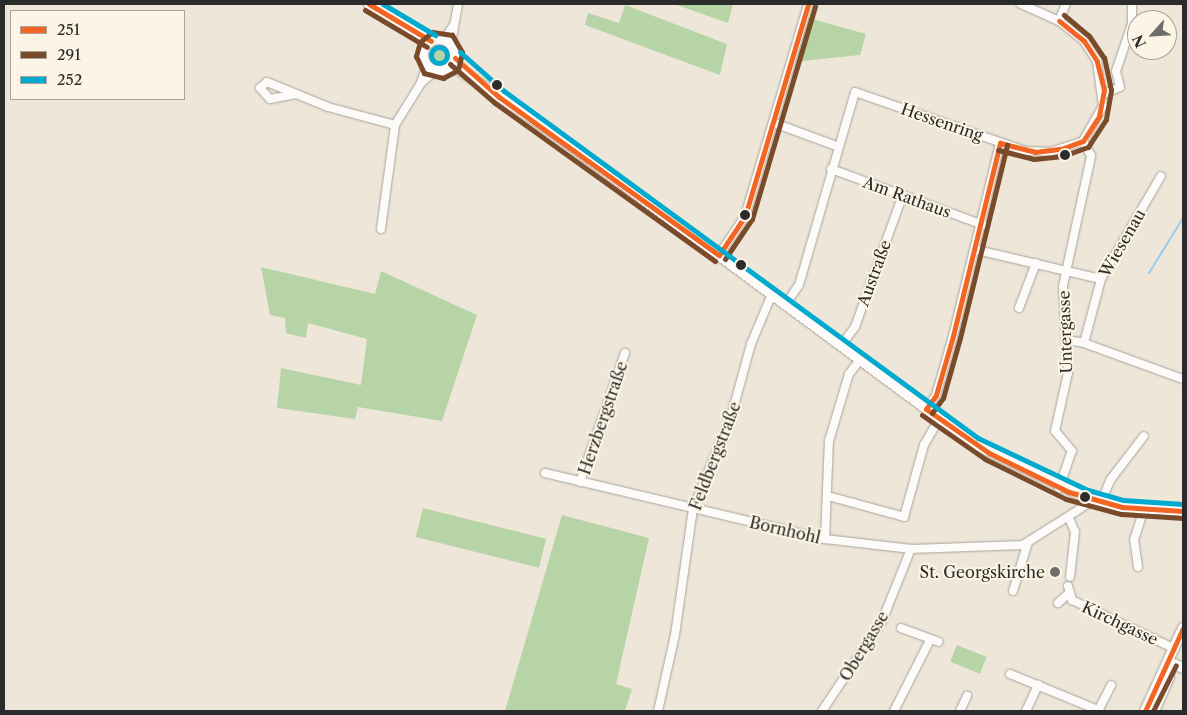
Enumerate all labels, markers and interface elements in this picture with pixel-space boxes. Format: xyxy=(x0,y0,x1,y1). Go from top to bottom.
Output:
legend xyxy=(10,10,185,100)
north arrow xyxy=(1127,10,1177,60)
text: 251 xyxy=(57,20,80,39)
text: N xyxy=(1129,32,1150,51)
text: 291 xyxy=(57,45,81,64)
text: 252 xyxy=(57,70,82,89)
unlabelled marker xyxy=(492,80,502,90)
street label: Hessenring xyxy=(899,99,985,145)
unlabelled marker xyxy=(1060,150,1070,160)
street label: Am Rathaus xyxy=(860,172,954,222)
street label: Wiesenau xyxy=(1095,205,1149,281)
unlabelled marker xyxy=(740,210,750,220)
street label: Austraße xyxy=(853,237,895,309)
unlabelled marker xyxy=(736,260,746,270)
street label: Untergasse xyxy=(1054,290,1076,374)
street label: Herzbergstraße xyxy=(575,359,631,477)
street label: Feldbergstraße xyxy=(686,399,744,513)
unlabelled marker xyxy=(1080,492,1090,502)
street label: Bornhohl xyxy=(748,513,822,547)
place label: St. Georgskirche xyxy=(920,562,1045,582)
marker: St. Georgskirche xyxy=(1049,566,1061,578)
street label: Kirchgasse xyxy=(1079,597,1161,649)
street label: Obergasse xyxy=(836,607,892,685)

